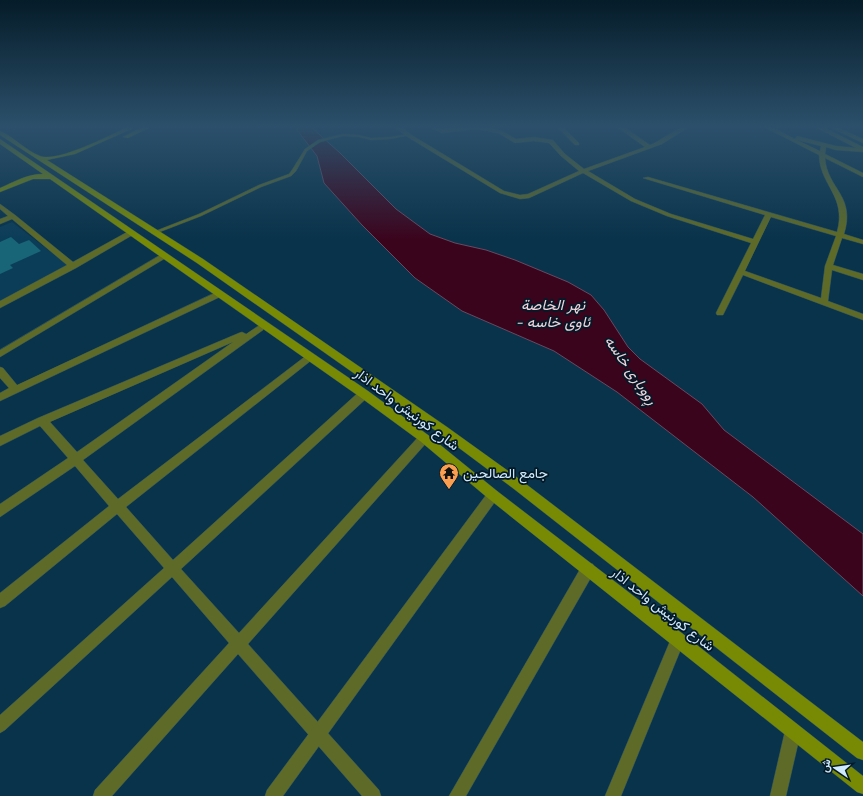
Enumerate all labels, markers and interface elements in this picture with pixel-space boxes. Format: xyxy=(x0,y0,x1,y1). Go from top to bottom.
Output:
water label: نهر الخاصة - ئاوی خاسە xyxy=(516,295,592,335)
water label: ڕووباری خاسە xyxy=(597,332,662,410)
street label: شارع كورنيش واحد اذار xyxy=(348,363,463,457)
temple icon: جامع الصالحين xyxy=(438,462,460,490)
place label: جامع الصالحين xyxy=(463,464,548,486)
street label: شارع كورنيش واحد اذار xyxy=(604,562,718,658)
north arrow xyxy=(815,748,855,788)
text: ش xyxy=(817,758,836,774)

